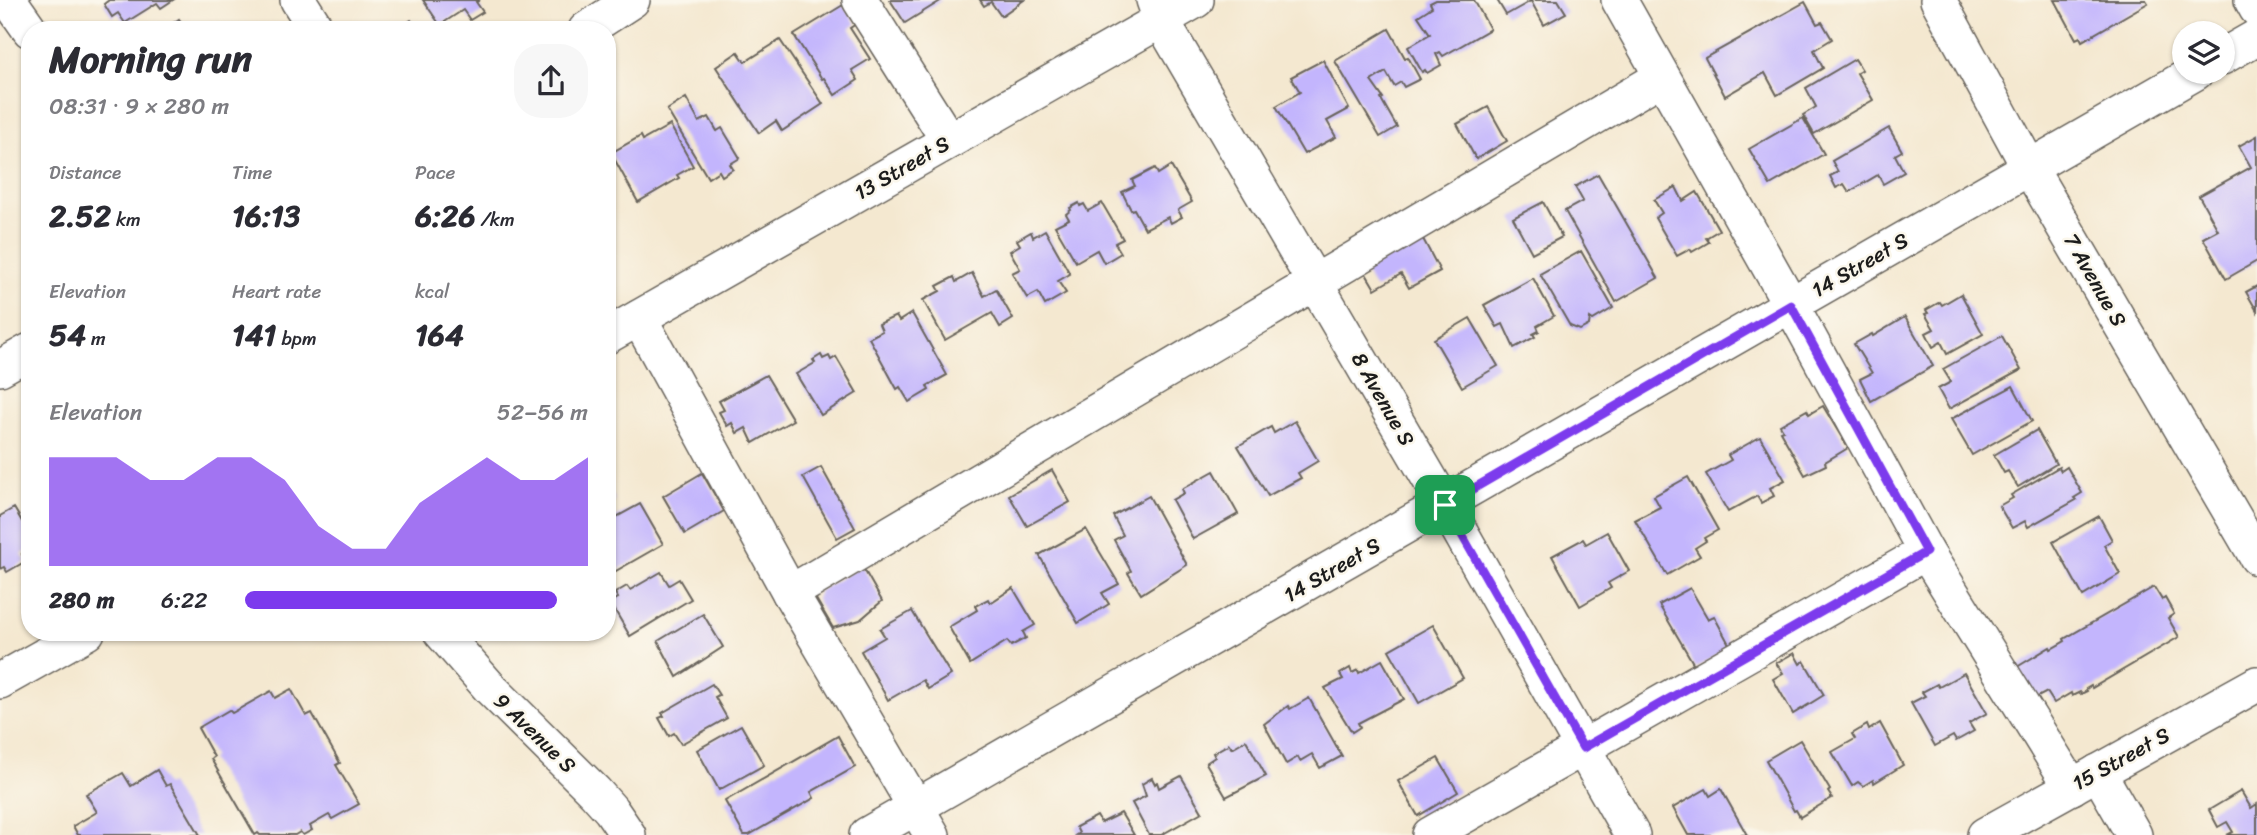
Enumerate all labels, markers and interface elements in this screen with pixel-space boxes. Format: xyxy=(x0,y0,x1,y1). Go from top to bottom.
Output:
map controls xyxy=(2172,21,2235,84)
button: layers xyxy=(2172,21,2235,84)
text: Morning run xyxy=(49,26,252,93)
button: share xyxy=(514,44,588,118)
text: 08:31 · 9 × 280 m xyxy=(49,86,229,127)
street label: 13 Street S xyxy=(847,125,957,211)
text: Distance xyxy=(49,156,121,189)
text: Time xyxy=(232,156,272,189)
text: Pace xyxy=(415,156,455,189)
text: 2.52 xyxy=(49,189,111,243)
text: 16:13 xyxy=(232,189,300,243)
text: 6:26 xyxy=(415,189,475,243)
text: km xyxy=(111,203,141,236)
text: /km xyxy=(475,203,515,236)
street label: 14 Street S xyxy=(1804,222,1916,308)
street label: 7 Avenue S xyxy=(2053,226,2137,334)
text: Elevation xyxy=(49,275,126,308)
text: Heart rate xyxy=(232,275,321,308)
text: kcal xyxy=(415,275,450,308)
text: 54 xyxy=(49,308,86,362)
text: 141 xyxy=(232,308,277,362)
text: 164 xyxy=(415,308,464,362)
text: m xyxy=(86,322,106,355)
text: bpm xyxy=(277,322,317,355)
street label: 8 Avenue S xyxy=(1341,345,1425,453)
text: Elevation xyxy=(49,392,142,433)
text: 52–56 m xyxy=(497,392,588,433)
pin xyxy=(1415,475,1475,535)
icon: arrive xyxy=(1426,486,1464,524)
street label: 14 Street S xyxy=(1276,527,1388,613)
text: 280 m xyxy=(49,580,114,621)
text: 6:22 xyxy=(161,580,208,621)
street label: 9 Avenue S xyxy=(484,683,586,783)
street label: 15 Street S xyxy=(2065,716,2177,802)

